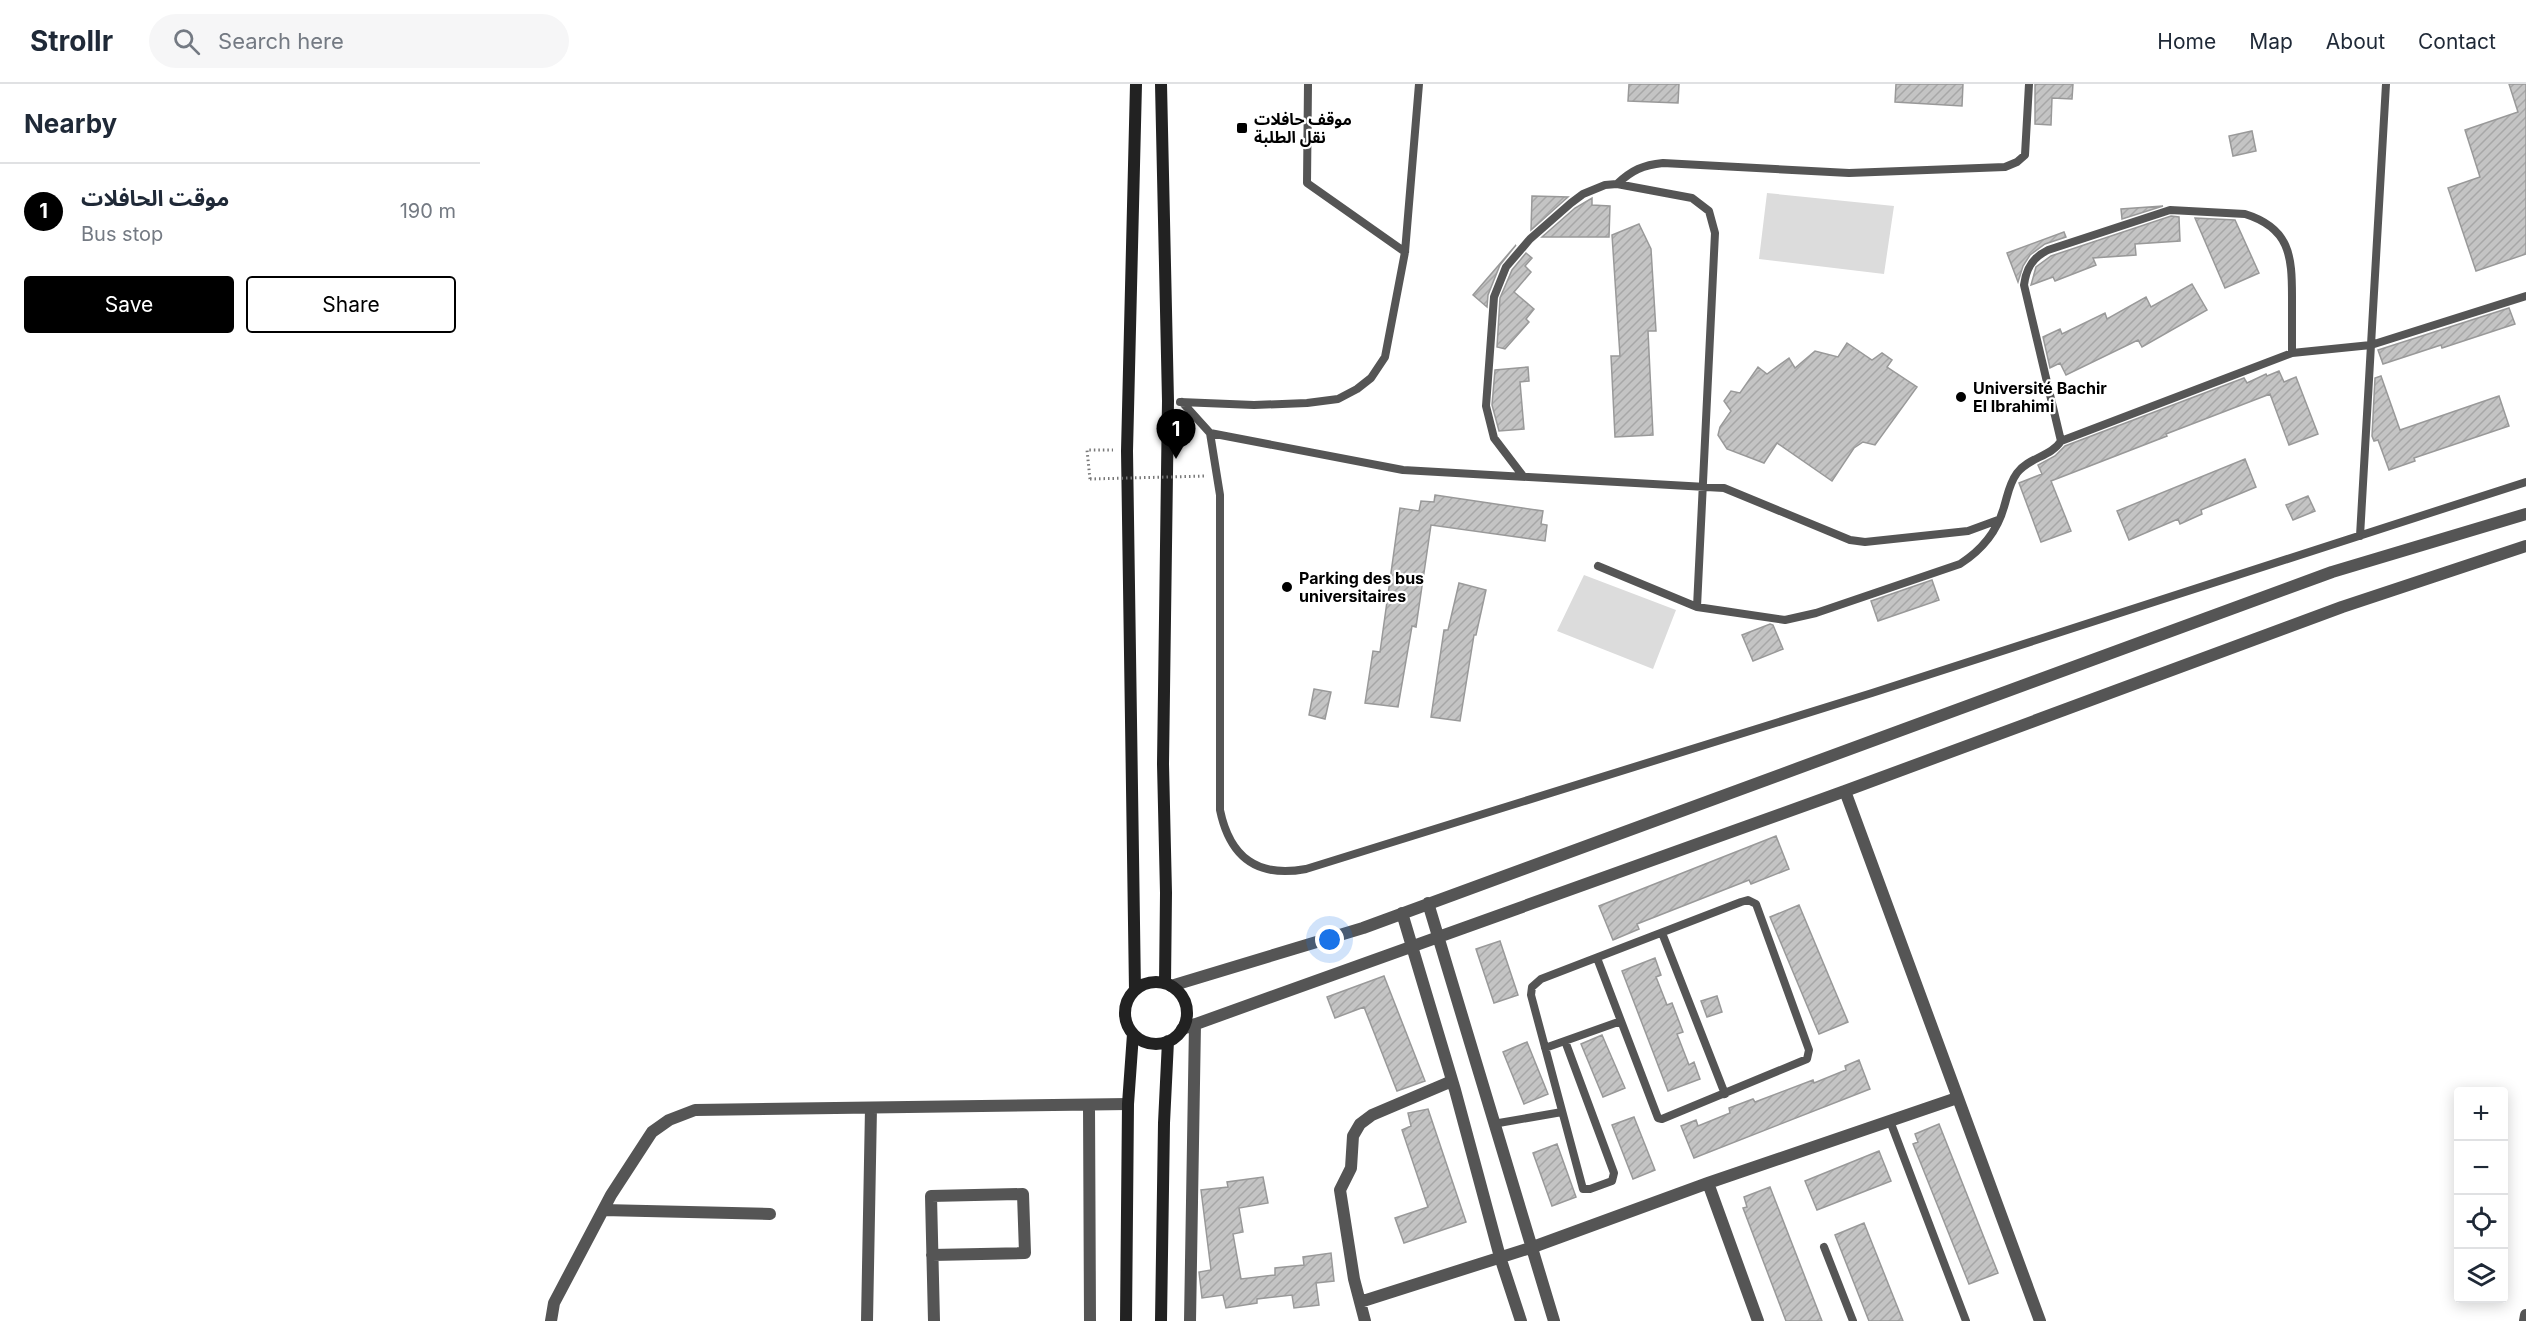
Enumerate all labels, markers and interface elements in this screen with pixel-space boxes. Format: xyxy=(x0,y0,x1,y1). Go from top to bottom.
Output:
search box xyxy=(149,14,569,68)
text: Strollr xyxy=(30,24,113,58)
icon: search xyxy=(170,25,203,58)
text: Search here xyxy=(218,28,344,54)
text: Home xyxy=(2157,29,2216,54)
text: Map xyxy=(2249,29,2293,54)
text: About xyxy=(2326,29,2385,54)
text: Contact xyxy=(2418,29,2496,54)
text: Nearby xyxy=(24,108,117,139)
place label: موقف حافلات نقل الطلبة xyxy=(1254,109,1352,147)
marker: موقف حافلات نقل الطلبة xyxy=(1235,121,1249,135)
text: موقت الحافلات xyxy=(81,185,229,211)
text: 1 xyxy=(39,199,48,223)
text: 190 m xyxy=(400,199,456,223)
text: Bus stop xyxy=(81,222,163,246)
button: Save xyxy=(24,276,234,333)
button: Share xyxy=(246,276,456,333)
place label: Université Bachir El Ibrahimi xyxy=(1973,378,2107,416)
marker: Université Bachir El Ibrahimi xyxy=(1954,390,1968,404)
pin: 1 xyxy=(1156,410,1196,459)
place label: Parking des bus universitaires xyxy=(1299,568,1424,606)
marker: Parking des bus universitaires xyxy=(1280,580,1294,594)
your location xyxy=(1315,925,1344,954)
map controls xyxy=(2454,1087,2508,1303)
button: + xyxy=(2454,1087,2508,1141)
button: − xyxy=(2454,1141,2508,1195)
button: locate xyxy=(2454,1195,2508,1249)
button: layers xyxy=(2454,1249,2508,1303)

